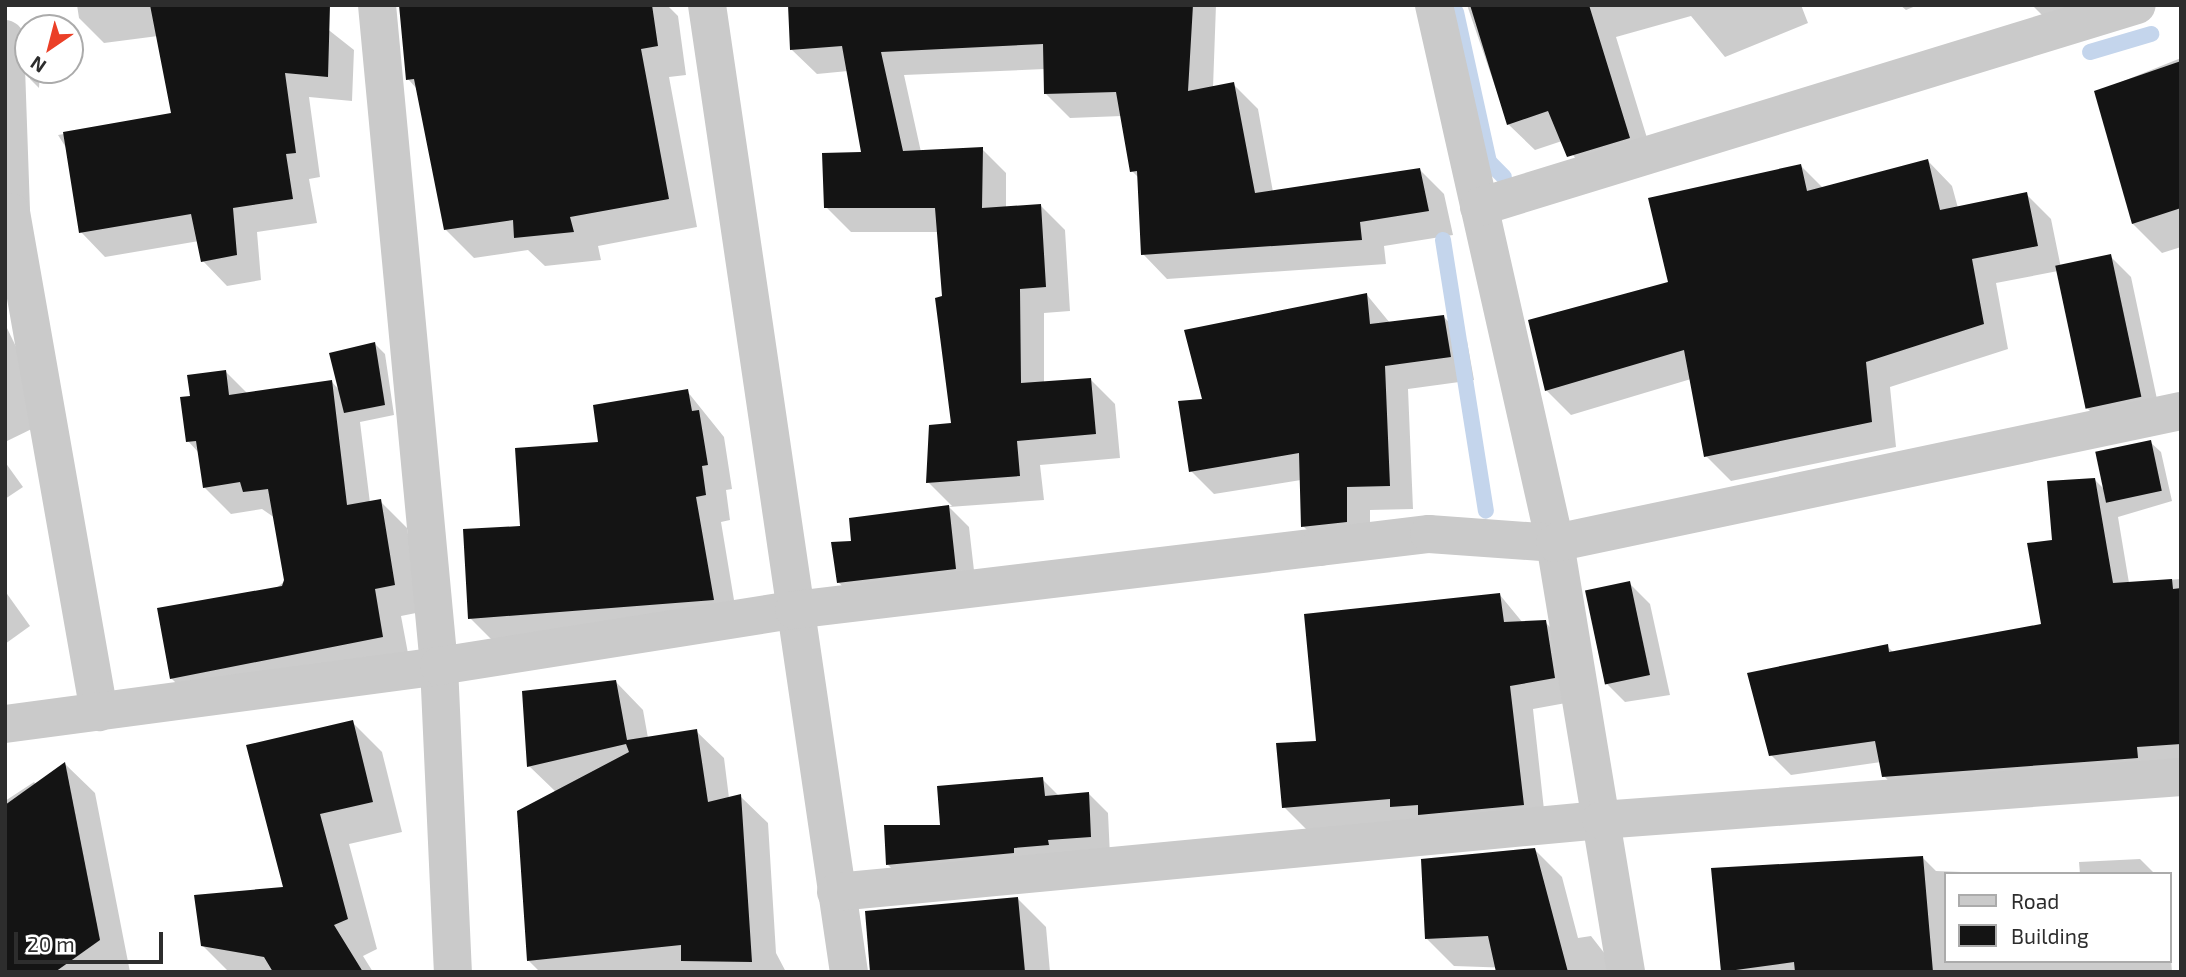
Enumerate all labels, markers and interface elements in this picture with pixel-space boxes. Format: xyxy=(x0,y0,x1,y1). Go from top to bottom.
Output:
north arrow xyxy=(14,14,84,84)
text: N xyxy=(26,52,50,78)
legend xyxy=(1944,872,2172,963)
text: Road xyxy=(2011,888,2059,913)
scale bar xyxy=(18,918,166,962)
text: Building xyxy=(2011,923,2089,948)
text: 20 m xyxy=(27,931,75,956)

